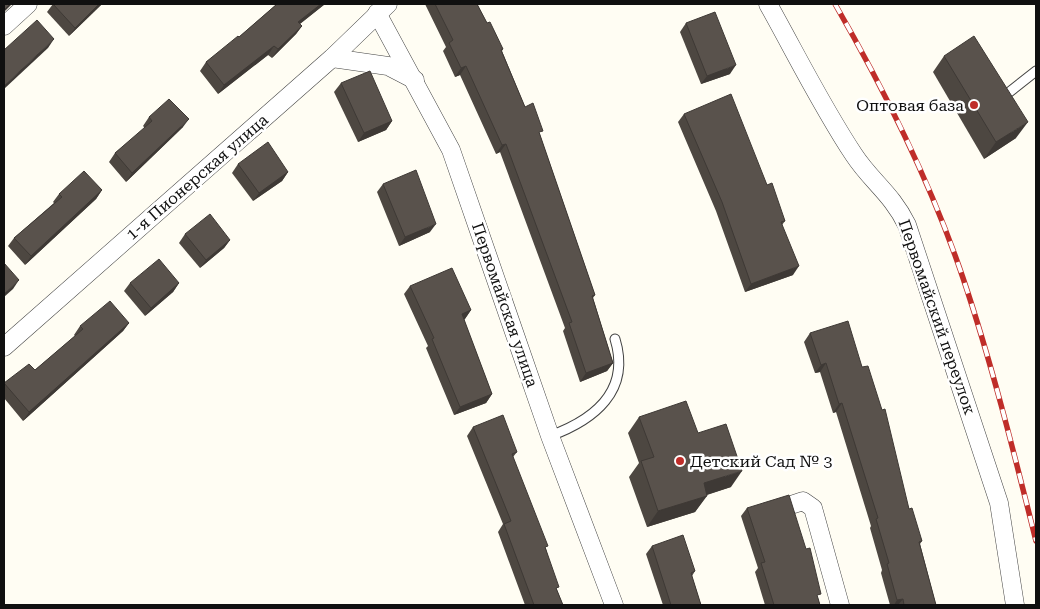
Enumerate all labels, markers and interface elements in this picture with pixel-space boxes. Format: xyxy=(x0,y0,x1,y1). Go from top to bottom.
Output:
place label: Оптовая база xyxy=(856,96,964,115)
marker: Оптовая база xyxy=(968,99,980,111)
street label: 1-я Пионерская улица xyxy=(122,110,272,244)
street label: Первомайский переулок xyxy=(895,217,979,417)
street label: Первомайская улица xyxy=(468,220,542,390)
place label: Детский Сад № 3 xyxy=(690,452,833,471)
marker: Детский Сад № 3 xyxy=(674,455,686,467)

